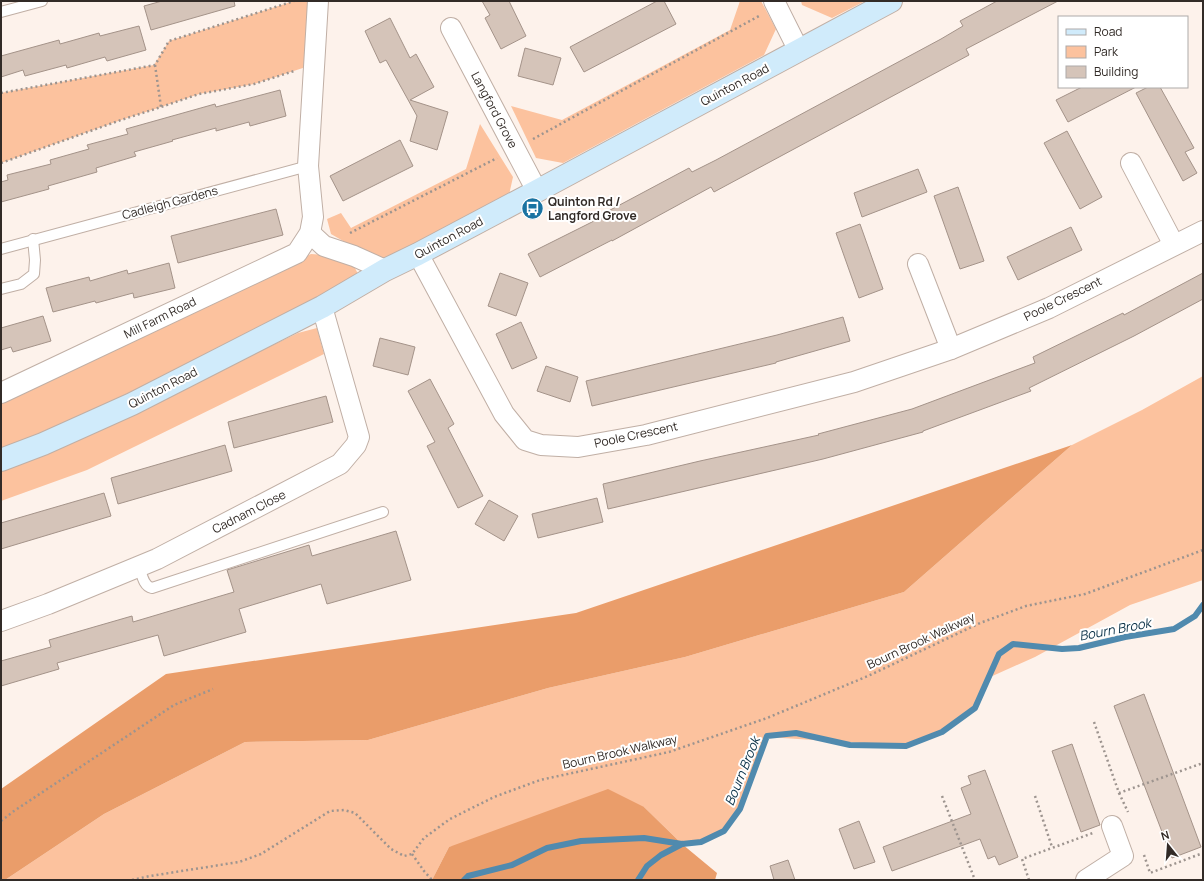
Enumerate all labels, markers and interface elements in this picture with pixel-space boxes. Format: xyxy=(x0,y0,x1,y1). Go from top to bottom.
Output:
legend xyxy=(1058,16,1188,88)
text: Road xyxy=(1094,23,1122,40)
text: Park xyxy=(1094,43,1119,60)
street label: Quinton Road xyxy=(697,59,772,110)
text: Building xyxy=(1094,63,1138,80)
street label: Langford Grove xyxy=(467,69,522,151)
street label: Cadleigh Gardens xyxy=(120,182,220,223)
place label: Quinton Rd / Langford Grove xyxy=(548,193,637,224)
bus stop icon: Quinton Rd / Langford Grove xyxy=(519,196,545,222)
street label: Quinton Road xyxy=(411,212,486,263)
street label: Poole Crescent xyxy=(1021,272,1105,325)
street label: Mill Farm Road xyxy=(121,293,199,342)
street label: Quinton Road xyxy=(125,363,200,412)
street label: Poole Crescent xyxy=(593,417,679,452)
street label: Cadnam Close xyxy=(209,486,288,537)
street label: Bourn Brook Walkway xyxy=(864,608,978,673)
water label: Bourn Brook xyxy=(1078,613,1155,645)
street label: Bourn Brook Walkway xyxy=(561,730,680,773)
water label: Bourn Brook xyxy=(720,732,765,808)
north arrow xyxy=(1148,825,1188,865)
text: N xyxy=(1159,827,1171,843)

